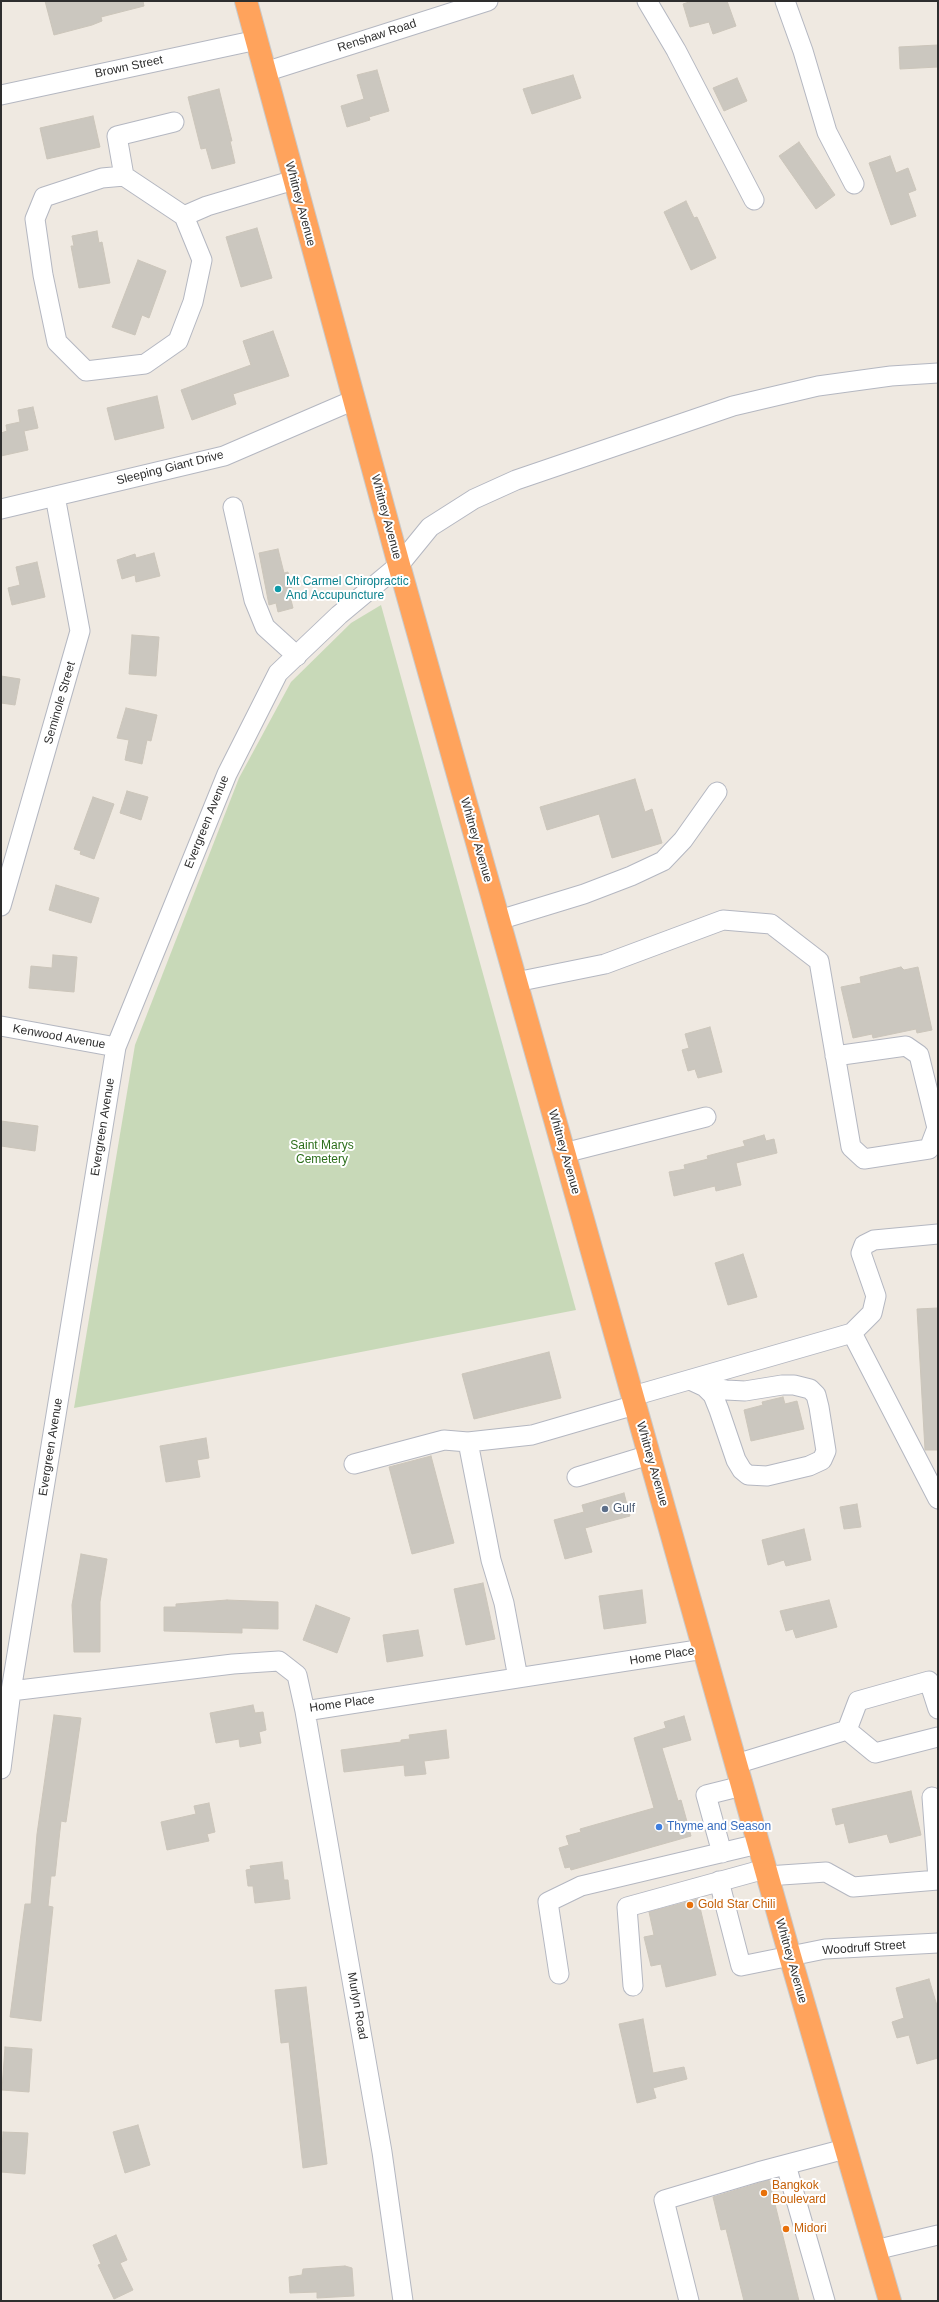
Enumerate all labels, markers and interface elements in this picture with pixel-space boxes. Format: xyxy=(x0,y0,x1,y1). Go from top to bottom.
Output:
street label: Renshaw Road xyxy=(336,16,418,56)
street label: Brown Street xyxy=(94,53,164,81)
street label: Whitney Avenue xyxy=(282,160,318,248)
street label: Sleeping Giant Drive xyxy=(115,448,225,488)
street label: Whitney Avenue xyxy=(368,473,404,561)
place label: Mt Carmel Chiropractic And Accupuncture xyxy=(286,575,409,603)
marker: Mt Carmel Chiropractic And Accupuncture xyxy=(273,584,283,594)
street label: Seminole Street xyxy=(41,660,79,746)
street label: Evergreen Avenue xyxy=(182,773,232,871)
street label: Whitney Avenue xyxy=(457,796,495,884)
street label: Kenwood Avenue xyxy=(12,1022,106,1052)
street label: Evergreen Avenue xyxy=(88,1077,118,1177)
street label: Whitney Avenue xyxy=(545,1108,583,1196)
park label: Saint Marys Cemetery xyxy=(290,1139,354,1167)
street label: Evergreen Avenue xyxy=(36,1397,66,1497)
street label: Whitney Avenue xyxy=(633,1420,671,1508)
place label: Gulf xyxy=(613,1502,635,1516)
marker: Gulf xyxy=(600,1504,610,1514)
street label: Home Place xyxy=(629,1644,695,1668)
street label: Home Place xyxy=(309,1692,375,1716)
place label: Thyme and Season xyxy=(667,1820,771,1834)
marker: Thyme and Season xyxy=(654,1822,664,1832)
place label: Gold Star Chili xyxy=(698,1898,775,1912)
marker: Gold Star Chili xyxy=(685,1900,695,1910)
street label: Whitney Avenue xyxy=(772,1917,810,2005)
street label: Woodruff Street xyxy=(822,1938,906,1958)
street label: Murlyn Road xyxy=(344,1971,370,2041)
place label: Bangkok Boulevard xyxy=(772,2179,826,2207)
marker: Bangkok Boulevard xyxy=(759,2188,769,2198)
place label: Midori xyxy=(794,2222,827,2236)
marker: Midori xyxy=(781,2224,791,2234)

